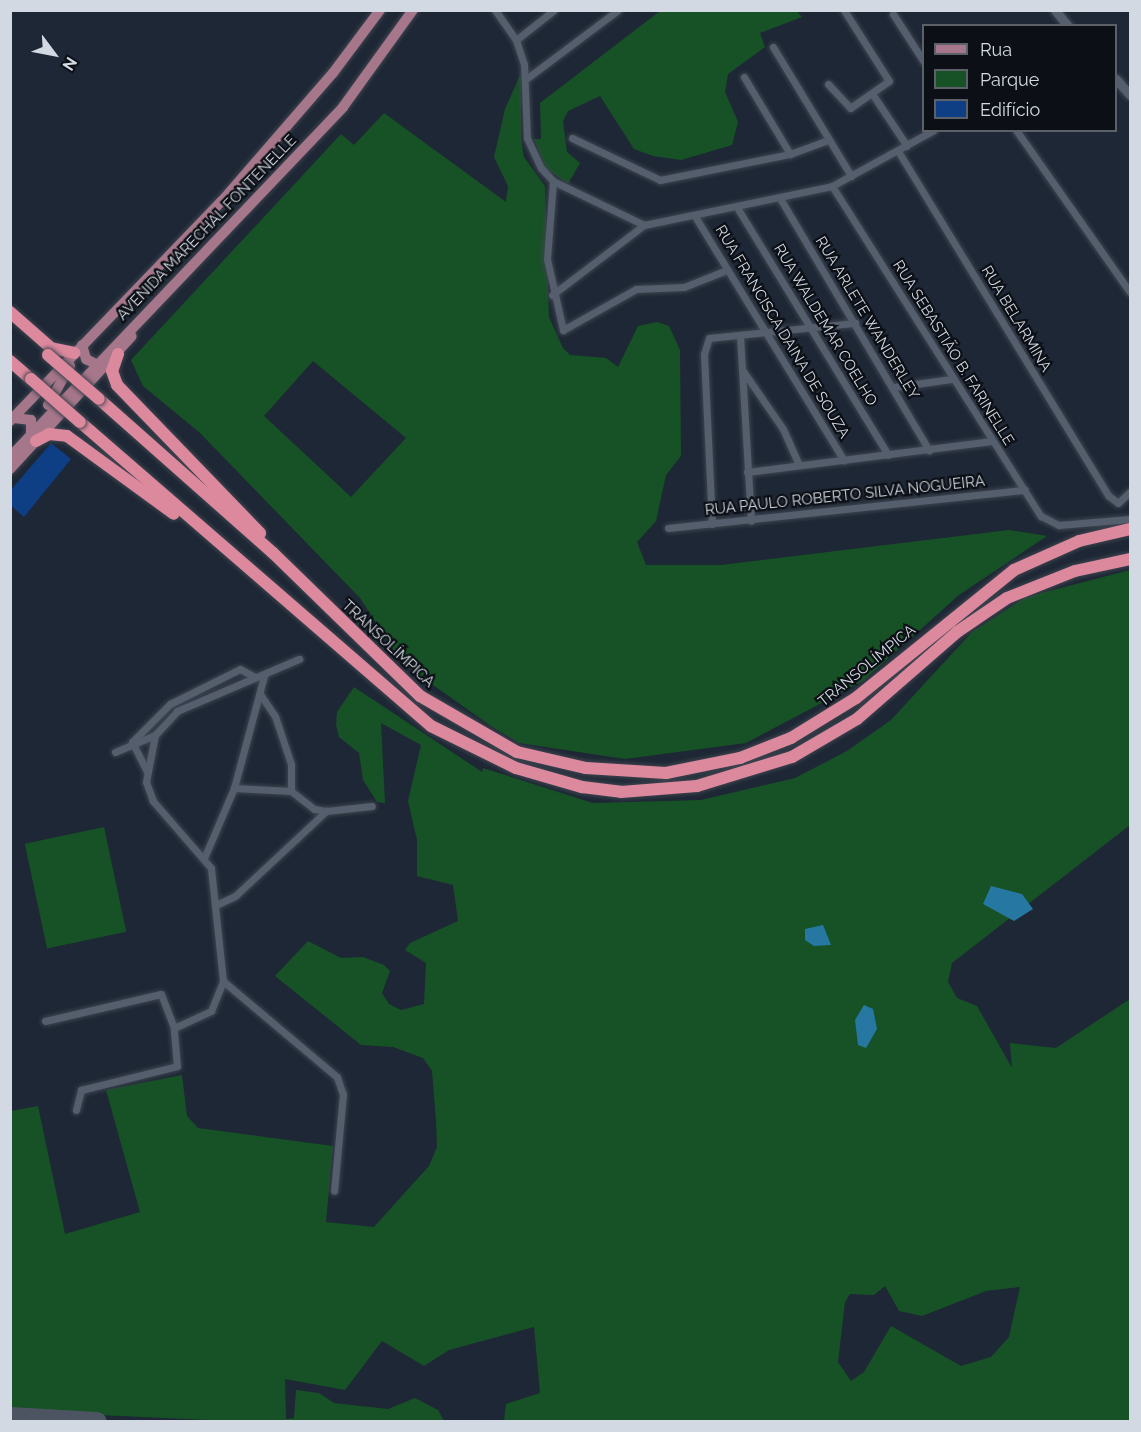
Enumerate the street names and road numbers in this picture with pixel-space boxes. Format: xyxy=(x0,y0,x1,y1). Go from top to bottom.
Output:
street label: AVENIDA MARECHAL FONTENELLE xyxy=(113,131,301,325)
street label: RUA FRANCISCA DAINA DE SOUZA xyxy=(711,222,853,442)
street label: RUA ARLETE WANDERLEY xyxy=(811,233,923,403)
street label: RUA WALDEMAR COELHO xyxy=(769,240,881,410)
street label: RUA SEBASTIÃO B. FARINELLE xyxy=(888,257,1018,449)
street label: RUA BELARMINA xyxy=(977,262,1055,376)
street label: RUA PAULO ROBERTO SILVA NOGUEIRA xyxy=(704,472,986,520)
street label: TRANSOLÍMPICA xyxy=(338,597,438,691)
street label: TRANSOLÍMPICA xyxy=(815,621,919,711)

